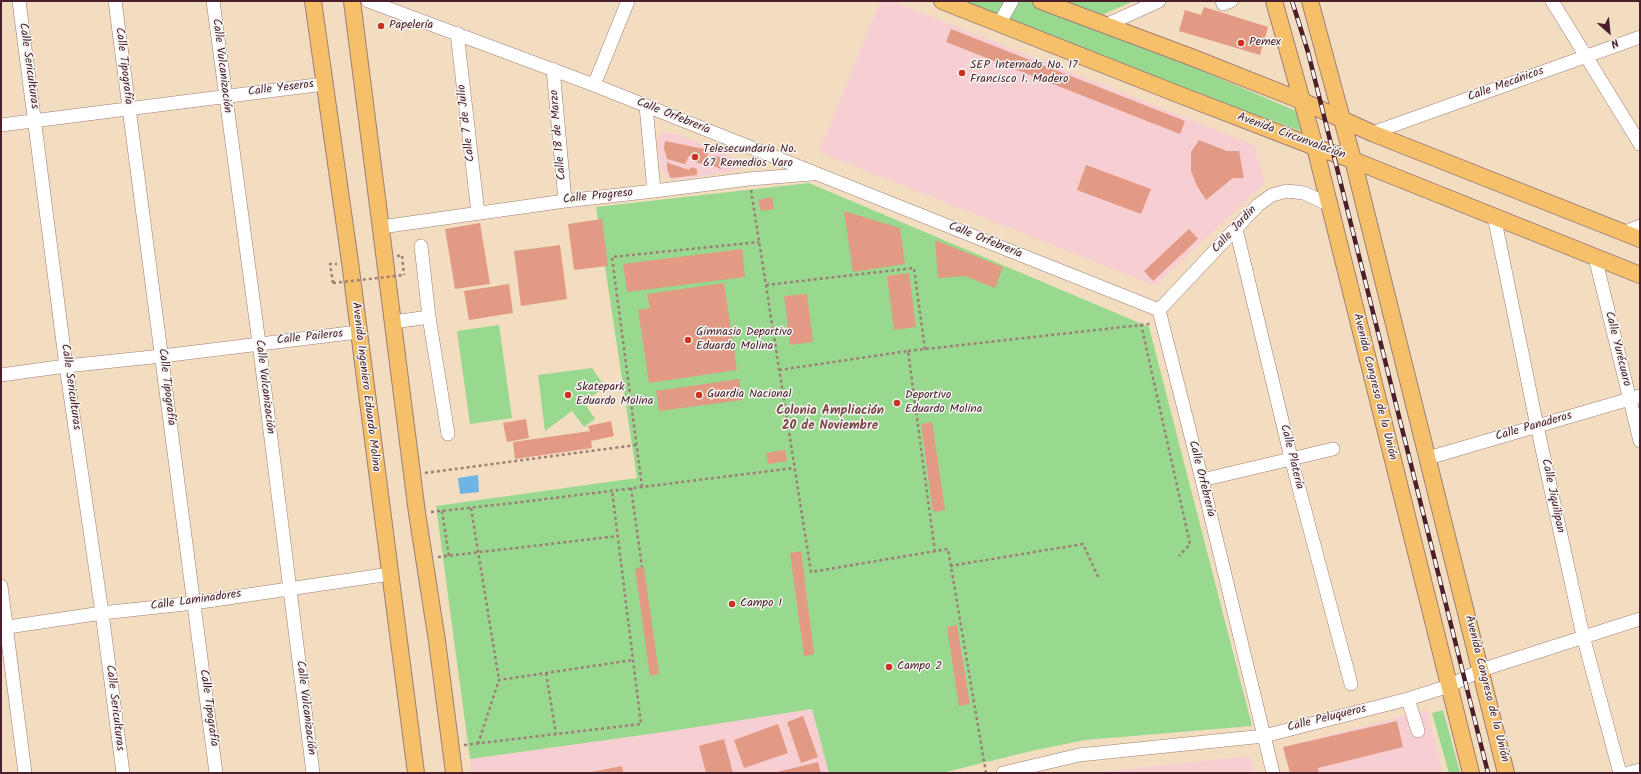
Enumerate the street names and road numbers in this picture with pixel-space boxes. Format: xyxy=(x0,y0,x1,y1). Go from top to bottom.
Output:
street label: Calle Vulcanización xyxy=(208,18,234,114)
street label: Calle Sericulturas xyxy=(15,22,41,110)
street label: Calle Tipografía xyxy=(111,27,135,105)
street label: Calle Mecánicos xyxy=(1466,65,1546,105)
street label: Calle Yeseros xyxy=(247,78,315,100)
street label: Calle 7 de Julio xyxy=(455,83,479,163)
street label: Calle 18 de Marzo xyxy=(548,89,570,181)
street label: Calle Orfebrería xyxy=(634,96,712,138)
street label: Avenida Circunvalación xyxy=(1235,111,1347,163)
street label: Calle Progreso xyxy=(562,186,634,208)
street label: Calle Jardin xyxy=(1209,203,1261,257)
street label: Calle Orfebrería xyxy=(946,220,1024,262)
street label: Avenida Ingeniero Eduardo Molina xyxy=(347,301,383,473)
street label: Calle Yurécuaro xyxy=(1601,310,1633,388)
street label: Avenida Congreso de la Unión xyxy=(1349,312,1399,462)
street label: Calle Paileros xyxy=(276,327,344,349)
street label: Calle Vulcanización xyxy=(251,339,277,435)
street label: Calle Sericulturas xyxy=(57,343,83,431)
street label: Calle Tipografía xyxy=(154,348,178,426)
street label: Calle Panaderos xyxy=(1494,409,1574,445)
street label: Calle Platería xyxy=(1276,423,1306,491)
street label: Calle Orfebrería xyxy=(1185,439,1217,519)
street label: Calle Jiquilipan xyxy=(1537,458,1567,534)
street label: Calle Laminadores xyxy=(150,588,242,614)
street label: Avenida Congreso de la Unión xyxy=(1461,614,1511,764)
street label: Calle Vulcanización xyxy=(292,660,318,756)
street label: Calle Sericulturas xyxy=(102,664,126,752)
street label: Calle Tipografía xyxy=(195,669,221,747)
street label: Calle Peluqueros xyxy=(1286,702,1368,736)

